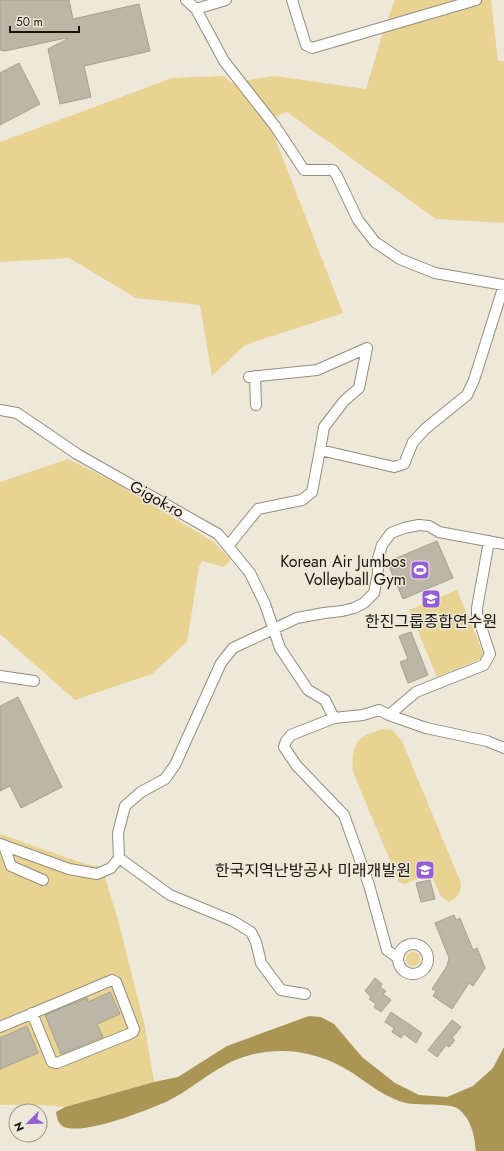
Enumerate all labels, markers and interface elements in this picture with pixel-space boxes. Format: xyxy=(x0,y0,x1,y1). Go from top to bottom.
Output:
scale bar xyxy=(10,8,79,34)
text: 50 m xyxy=(16,13,43,31)
street label: Gigok-ro xyxy=(126,475,189,523)
place label: Korean Air Jumbos Volleyball Gym xyxy=(280,550,406,591)
sports icon: Korean Air Jumbos Volleyball Gym xyxy=(409,559,431,581)
school or university icon: 한진그룹종합연수원 xyxy=(420,588,442,610)
place label: 한진그룹종합연수원 xyxy=(365,610,497,633)
place label: 한국지역난방공사 미래개발원 xyxy=(215,859,411,882)
school or university icon: 한국지역난방공사 미래개발원 xyxy=(414,859,436,881)
north arrow xyxy=(8,1103,48,1143)
text: N xyxy=(10,1120,28,1134)

